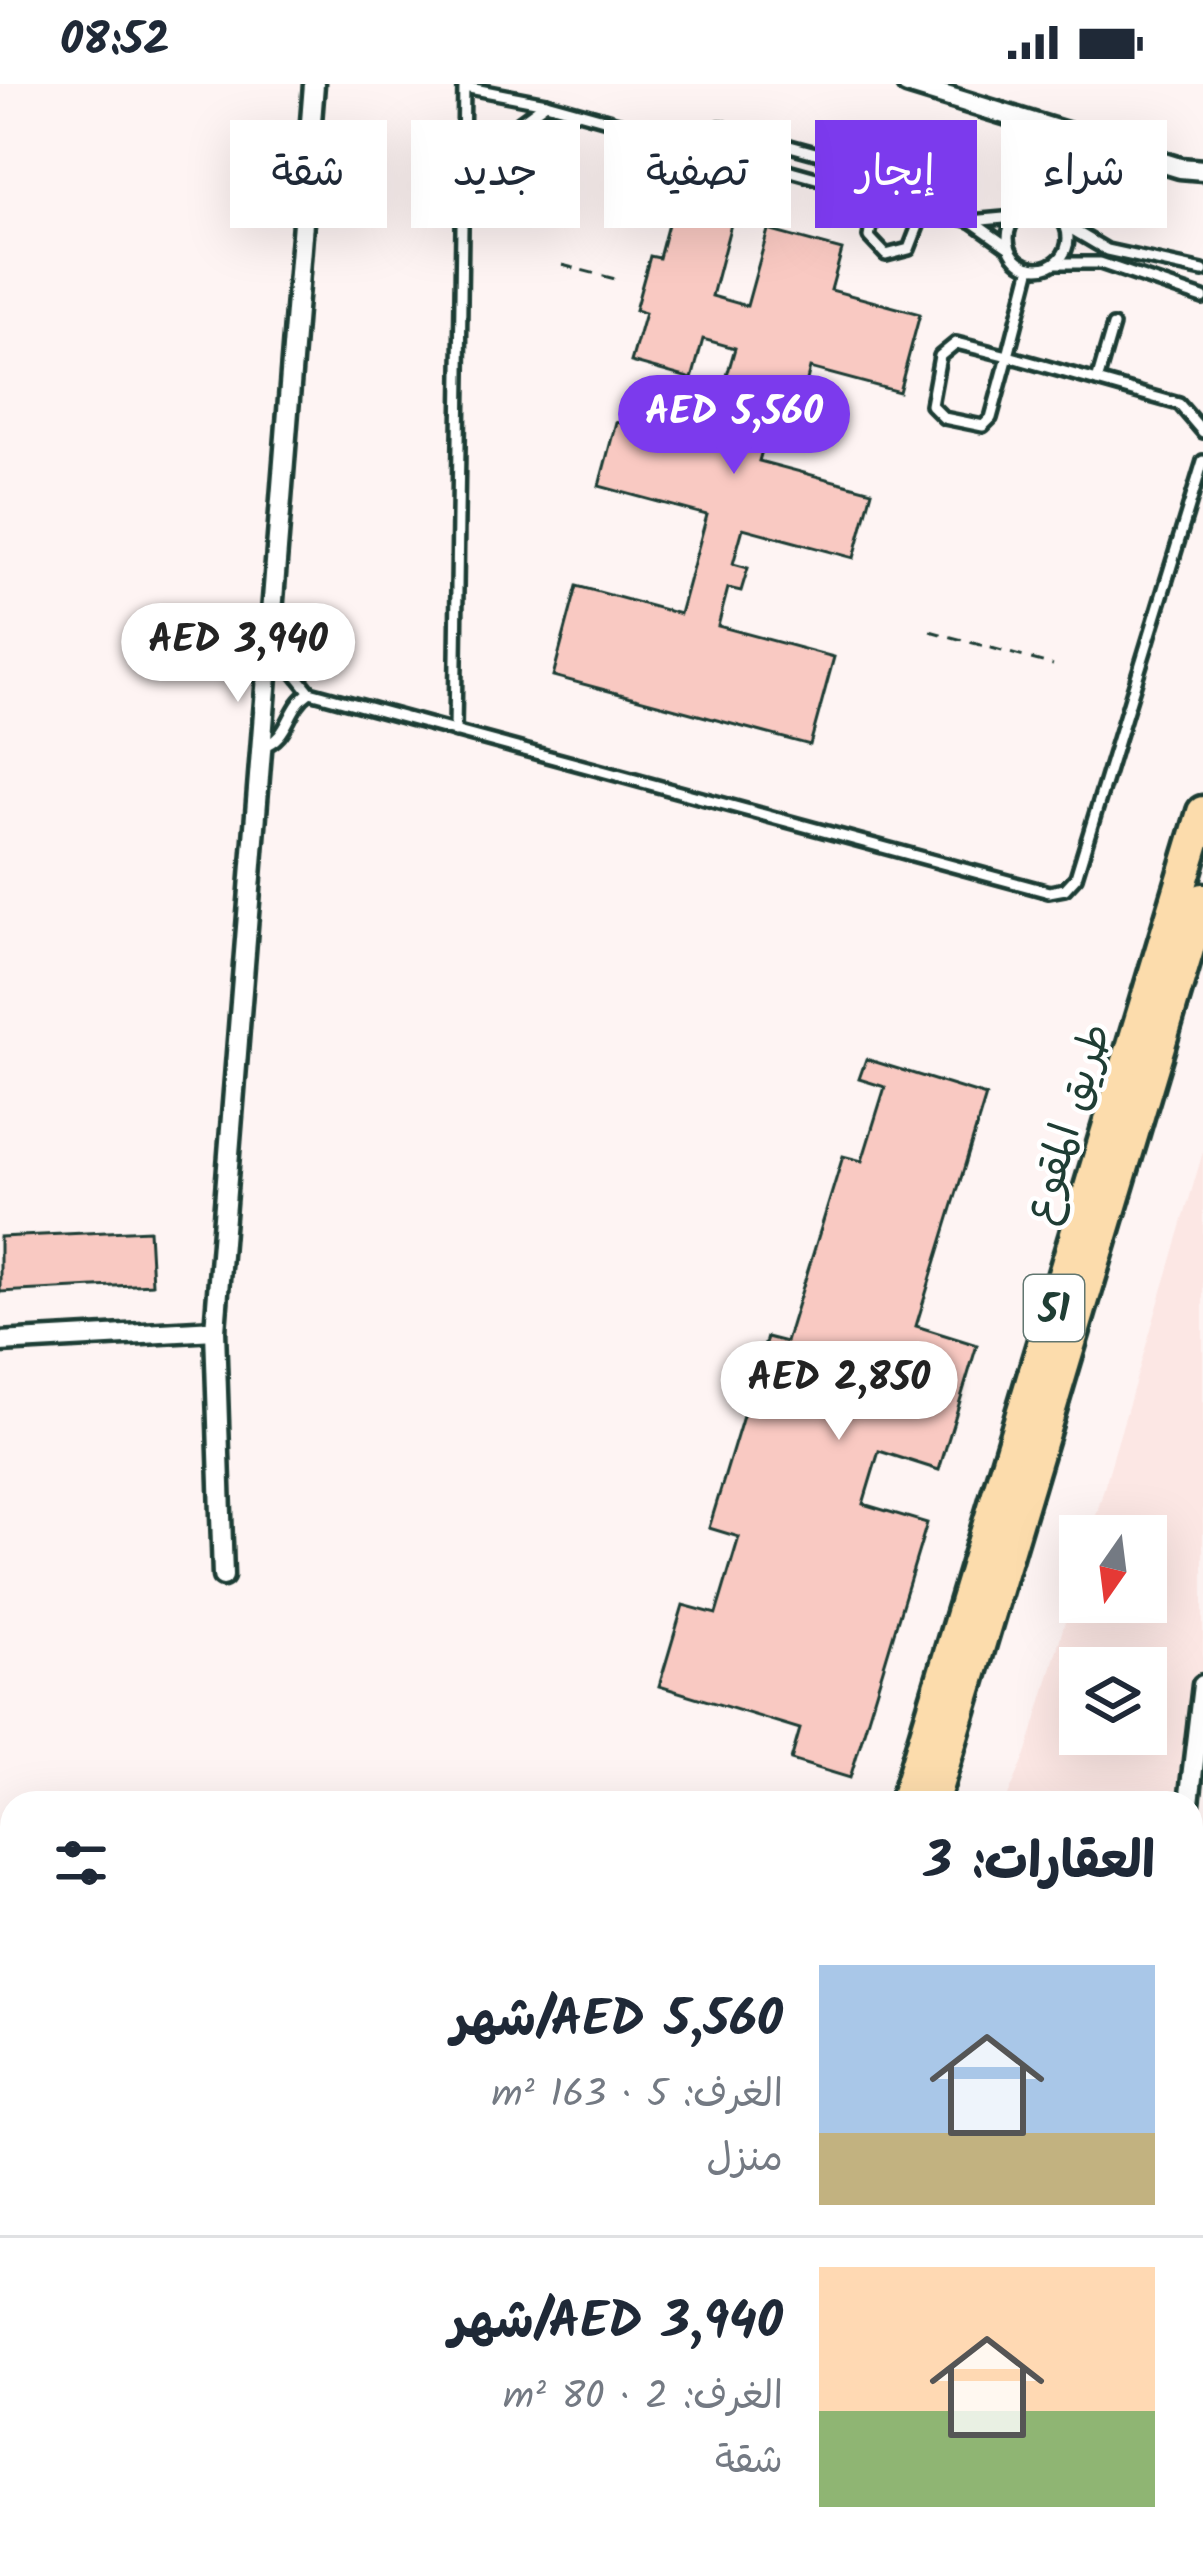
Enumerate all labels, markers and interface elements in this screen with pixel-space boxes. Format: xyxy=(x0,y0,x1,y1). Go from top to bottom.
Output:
text: 08:52 xyxy=(60,6,170,78)
chip: شقة xyxy=(230,120,387,228)
chip: جديد xyxy=(411,120,580,228)
chip: تصفية xyxy=(604,120,791,228)
chip: إيجار xyxy=(815,120,977,228)
chip: شراء xyxy=(1001,120,1167,228)
pin: AED 5,560 xyxy=(597,375,871,477)
text: AED 5,560 xyxy=(645,383,823,445)
pin: AED 3,940 xyxy=(101,603,375,705)
text: AED 3,940 xyxy=(148,611,328,673)
street label: طريق المقوع xyxy=(1007,1015,1132,1233)
road number: 51 xyxy=(1024,1275,1084,1341)
pin: AED 2,850 xyxy=(702,1341,976,1443)
text: AED 2,850 xyxy=(748,1349,930,1411)
north arrow xyxy=(1059,1515,1167,1623)
map controls xyxy=(1059,1515,1167,1755)
button: layers xyxy=(1059,1647,1167,1755)
text: العقارات: 3 xyxy=(924,1823,1155,1904)
icon: filters xyxy=(48,1830,114,1896)
text: AED 5,560/شهر xyxy=(451,1981,783,2062)
icon: home xyxy=(915,2013,1059,2157)
text: الغرف: 5 · 163 m² xyxy=(491,2065,783,2127)
text: منزل xyxy=(706,2129,783,2191)
text: AED 3,940/شهر xyxy=(449,2283,783,2364)
icon: home xyxy=(915,2315,1059,2459)
text: الغرف: 2 · 80 m² xyxy=(503,2367,783,2429)
text: شقة xyxy=(715,2431,783,2493)

